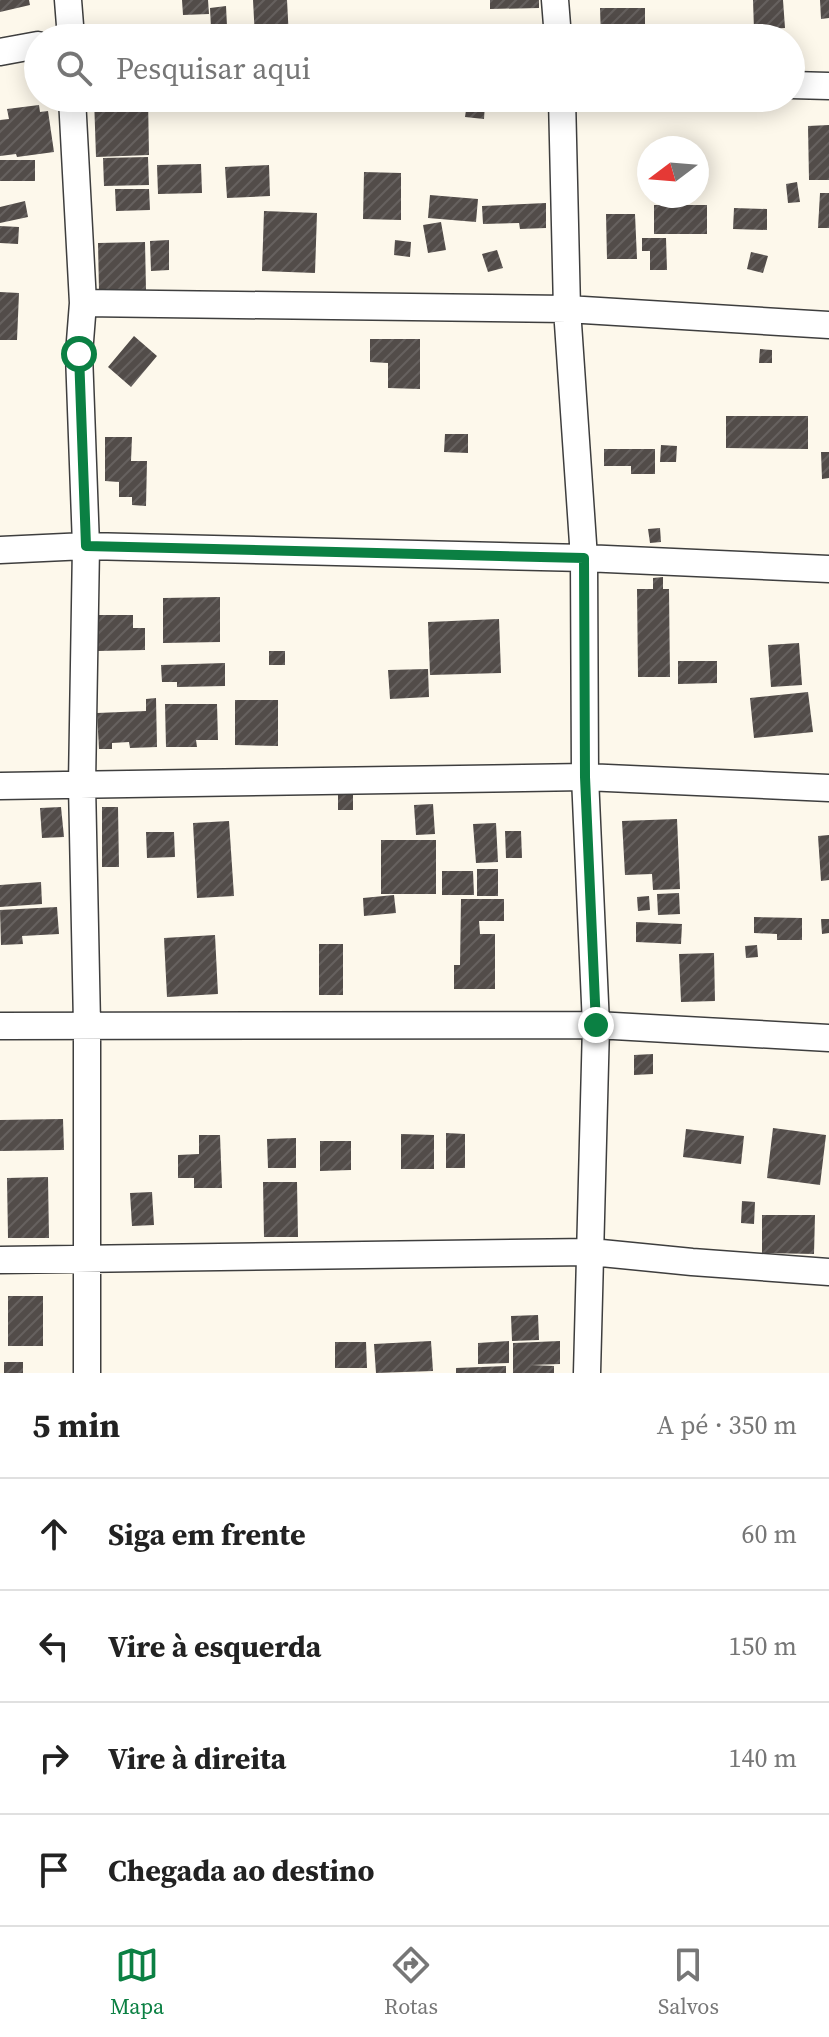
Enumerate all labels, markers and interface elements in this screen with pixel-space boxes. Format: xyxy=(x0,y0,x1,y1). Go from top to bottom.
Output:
search box xyxy=(24,24,805,112)
icon: search xyxy=(52,46,96,90)
text: Pesquisar aqui xyxy=(116,48,311,89)
north arrow xyxy=(637,136,709,208)
route start xyxy=(61,336,97,372)
route end xyxy=(578,1007,614,1043)
text: 5 min xyxy=(32,1402,120,1448)
text: A pé · 350 m xyxy=(657,1407,797,1443)
icon: ahead xyxy=(32,1512,76,1556)
text: Siga em frente xyxy=(108,1514,306,1555)
text: 60 m xyxy=(742,1516,797,1552)
icon: left xyxy=(32,1624,76,1668)
text: Vire à esquerda xyxy=(108,1626,321,1667)
text: 150 m xyxy=(729,1628,797,1664)
icon: right xyxy=(32,1736,76,1780)
text: Vire à direita xyxy=(108,1738,287,1779)
text: 140 m xyxy=(729,1740,797,1776)
icon: arrive xyxy=(32,1848,76,1892)
text: Chegada ao destino xyxy=(108,1850,374,1891)
tab: Mapa xyxy=(110,1943,164,2021)
tab: Rotas xyxy=(384,1943,438,2021)
tab: Salvos xyxy=(658,1943,719,2021)

